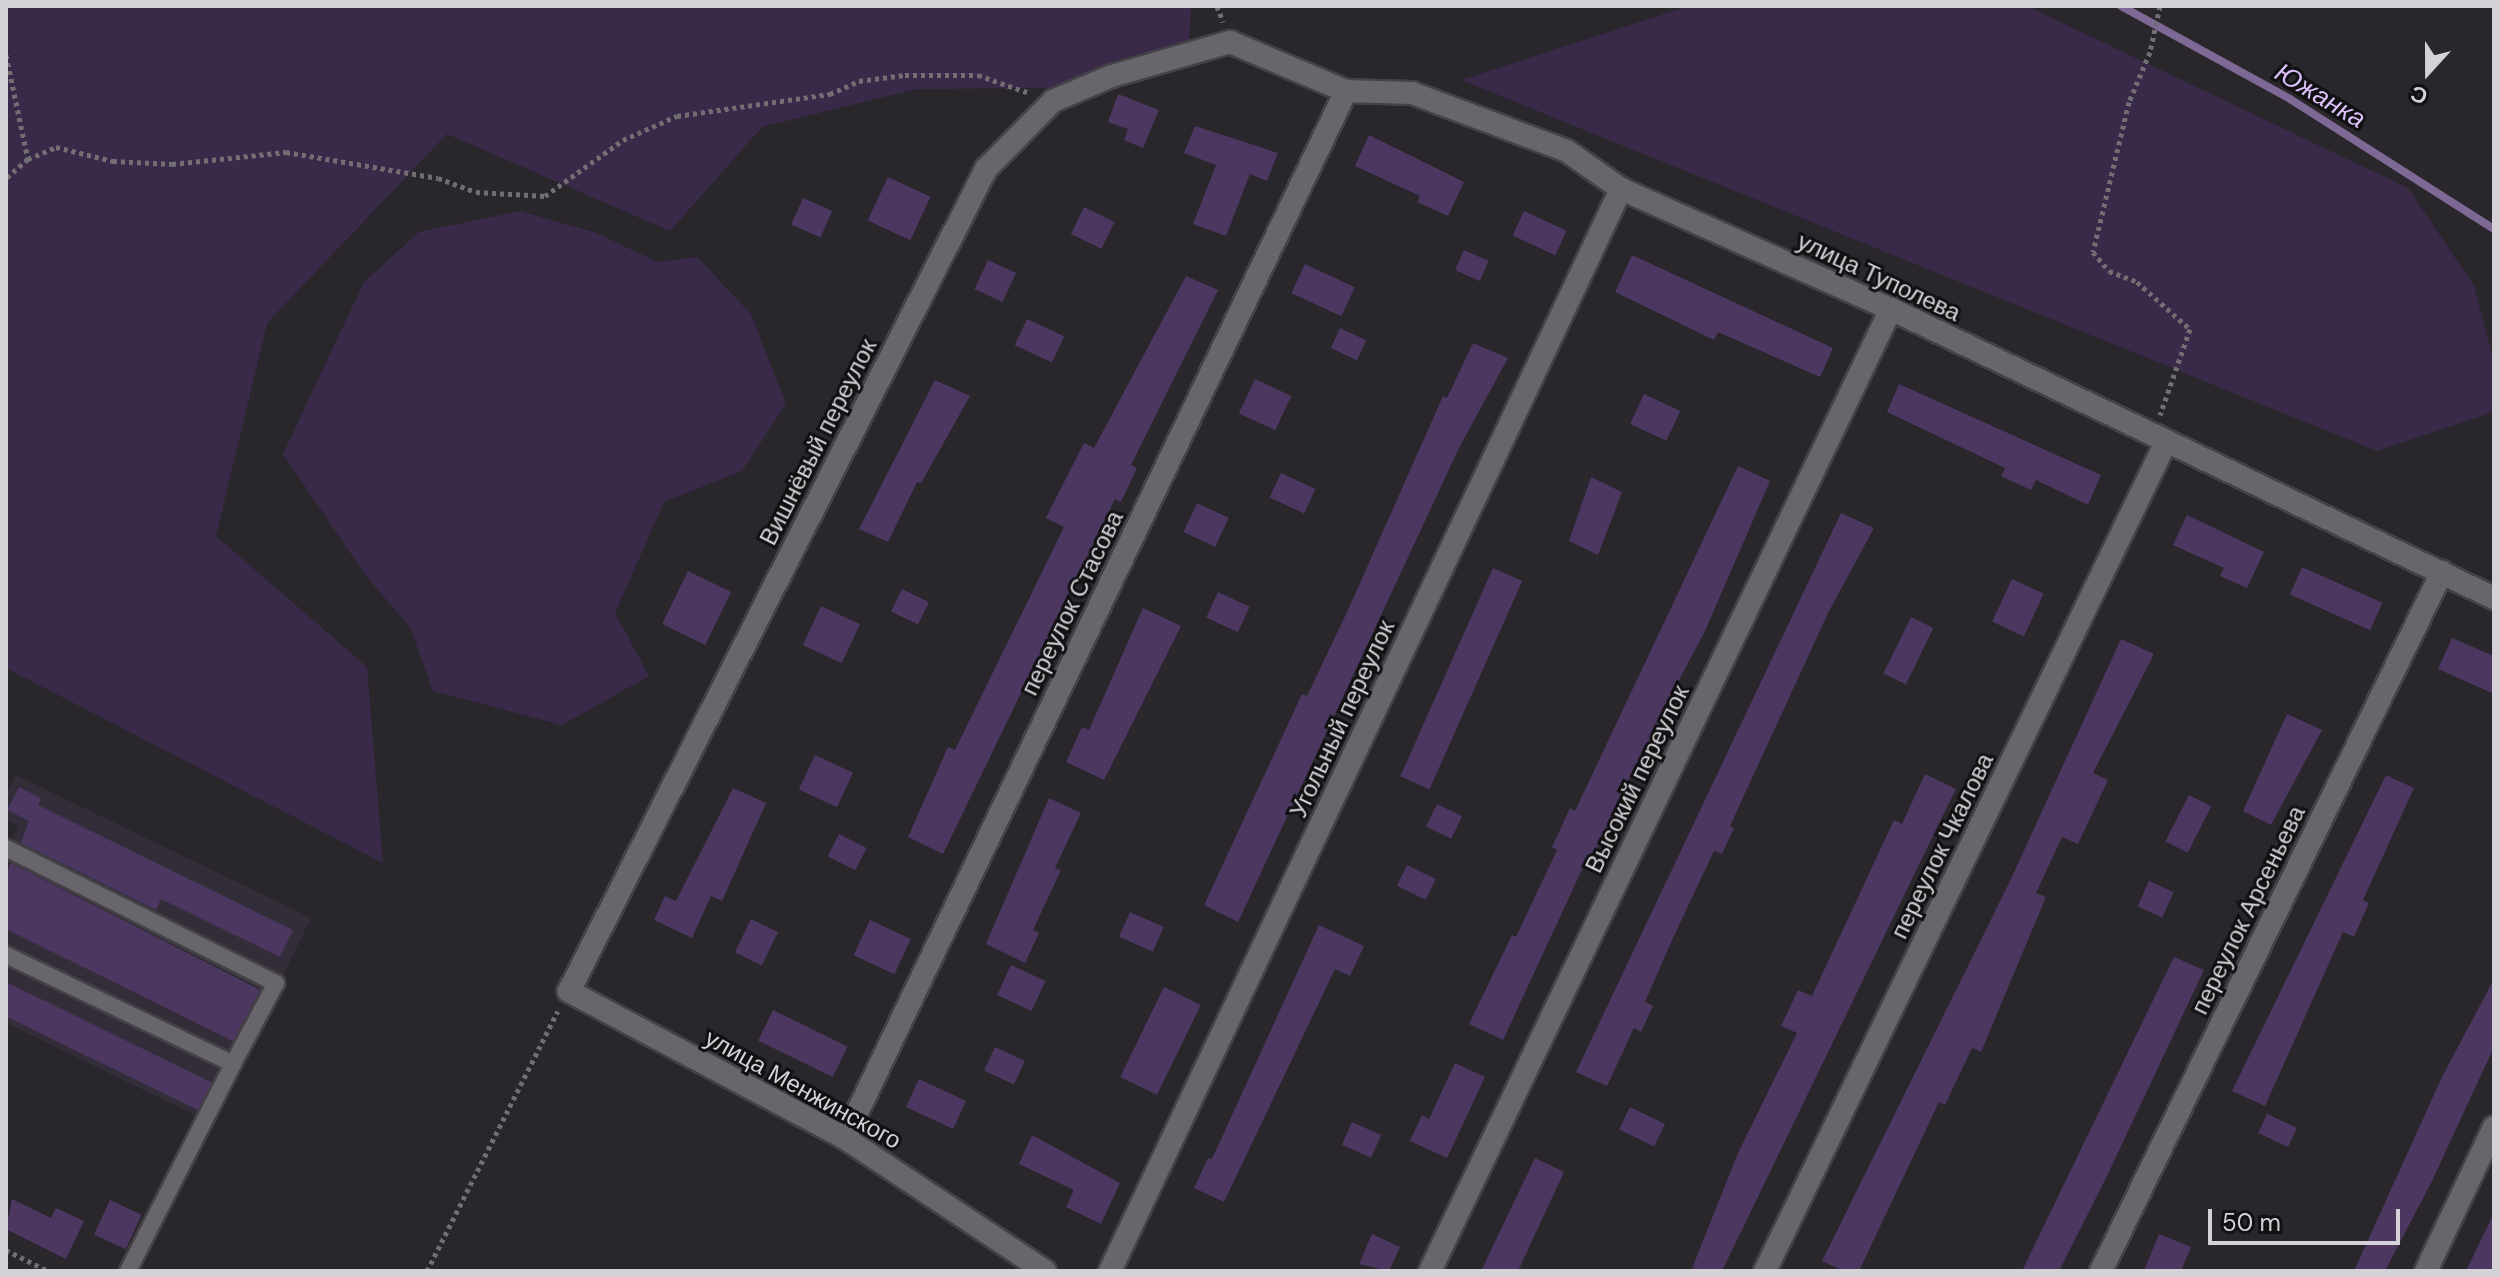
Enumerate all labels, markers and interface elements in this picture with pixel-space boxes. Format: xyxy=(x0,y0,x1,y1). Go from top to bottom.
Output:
north arrow xyxy=(2388,32,2468,112)
water label: Южанка xyxy=(2269,57,2371,135)
text: С xyxy=(2407,78,2432,111)
street label: улица Туполева xyxy=(1793,227,1965,327)
street label: Вишнёвый переулок xyxy=(754,334,882,550)
street label: переулок Стасова xyxy=(1015,506,1129,700)
street label: Угольный переулок xyxy=(1284,616,1400,822)
street label: Высокий переулок xyxy=(1579,681,1695,877)
street label: переулок Чкалова xyxy=(1885,749,1999,943)
street label: переулок Арсеньева xyxy=(2185,801,2311,1019)
street label: улица Менжинского xyxy=(700,1023,906,1155)
scale bar xyxy=(2212,1193,2404,1243)
text: 50 m xyxy=(2222,1207,2281,1238)

